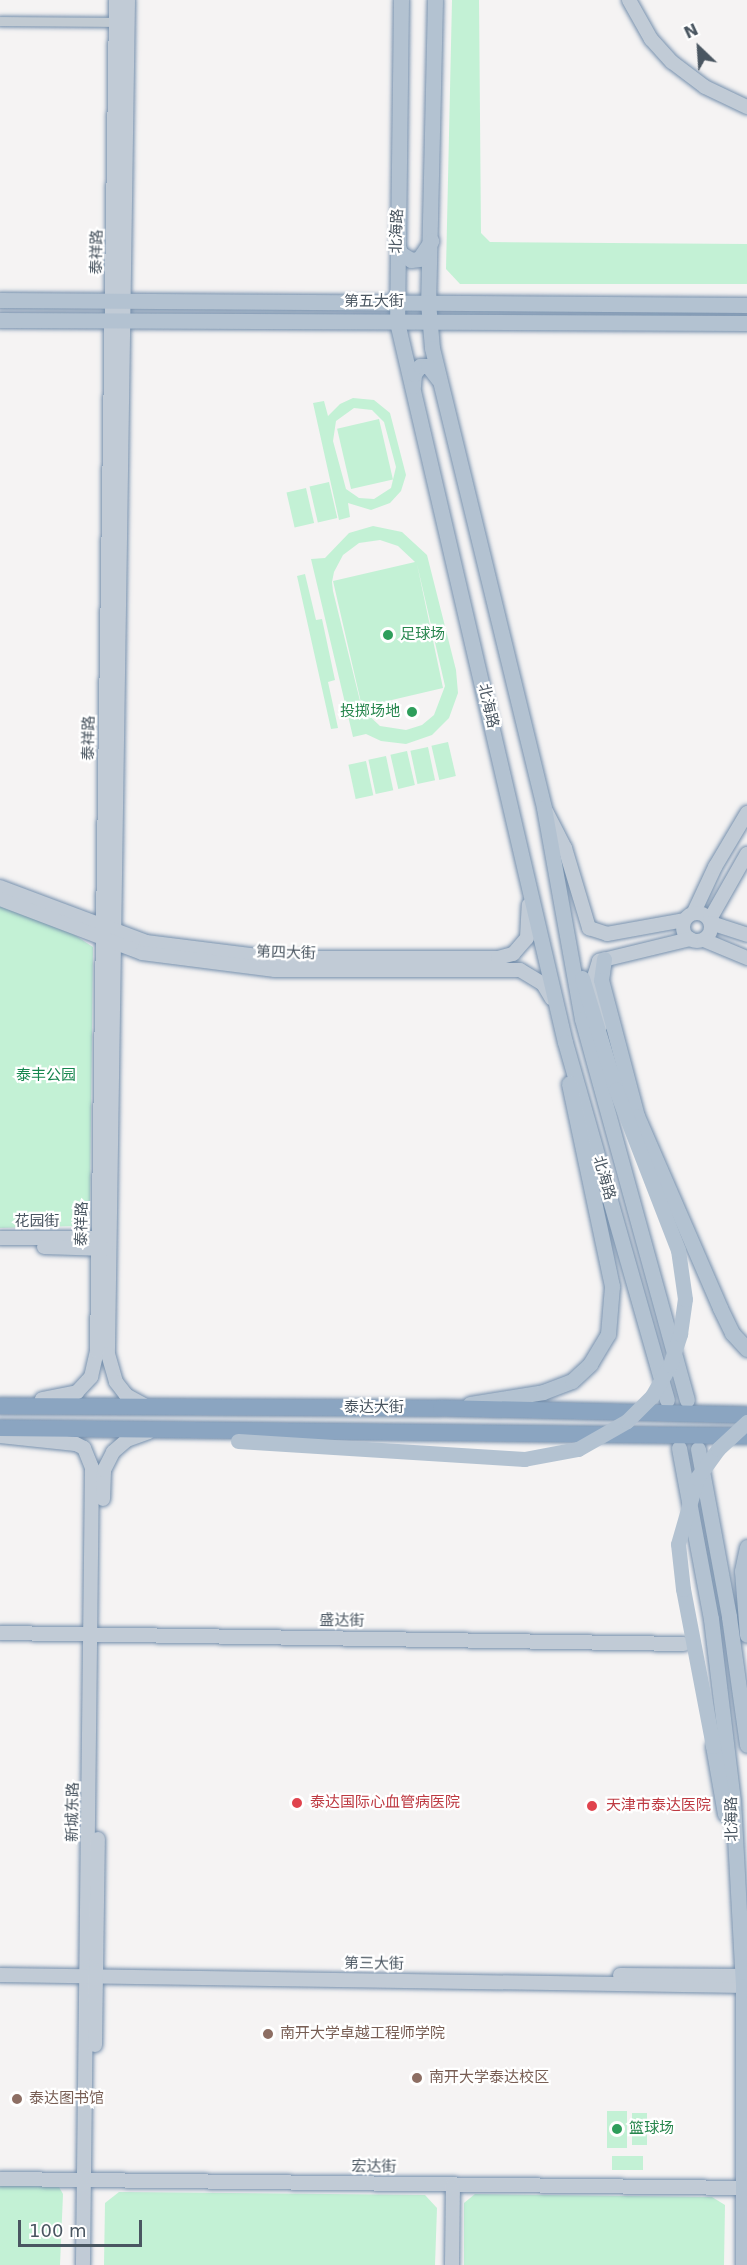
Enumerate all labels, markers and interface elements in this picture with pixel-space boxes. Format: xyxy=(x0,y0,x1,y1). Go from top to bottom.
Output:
north arrow xyxy=(669,18,729,78)
text: N xyxy=(681,20,701,43)
street label: 北海路 xyxy=(387,208,407,254)
street label: 泰祥路 xyxy=(88,229,106,275)
street label: 第五大街 xyxy=(344,293,404,311)
place label: 足球场 xyxy=(400,626,445,644)
marker: 足球场 xyxy=(381,628,395,642)
street label: 北海路 xyxy=(474,682,502,730)
place label: 投掷场地 xyxy=(340,703,400,721)
marker: 投掷场地 xyxy=(405,705,419,719)
street label: 泰祥路 xyxy=(80,715,98,761)
street label: 第四大街 xyxy=(256,943,316,963)
park label: 泰丰公园 xyxy=(16,1067,76,1085)
street label: 北海路 xyxy=(589,1154,619,1202)
street label: 泰祥路 xyxy=(73,1201,91,1247)
street label: 花园街 xyxy=(15,1213,59,1231)
street label: 泰达大街 xyxy=(344,1399,404,1417)
street label: 盛达街 xyxy=(319,1612,365,1630)
street label: 新城东路 xyxy=(63,1782,83,1842)
marker: 泰达国际心血管病医院 xyxy=(288,1794,306,1812)
place label: 泰达国际心血管病医院 xyxy=(310,1794,460,1812)
street label: 北海路 xyxy=(723,1796,741,1842)
marker: 天津市泰达医院 xyxy=(583,1797,601,1815)
place label: 天津市泰达医院 xyxy=(606,1797,711,1815)
street label: 第三大街 xyxy=(344,1954,404,1974)
place label: 南开大学卓越工程师学院 xyxy=(280,2025,445,2043)
marker: 南开大学卓越工程师学院 xyxy=(261,2027,275,2041)
place label: 南开大学泰达校区 xyxy=(429,2069,549,2087)
marker: 南开大学泰达校区 xyxy=(410,2071,424,2085)
place label: 泰达图书馆 xyxy=(29,2090,104,2108)
marker: 泰达图书馆 xyxy=(10,2092,24,2106)
place label: 篮球场 xyxy=(629,2120,674,2138)
marker: 篮球场 xyxy=(610,2122,624,2136)
street label: 宏达街 xyxy=(351,2158,397,2176)
scale bar xyxy=(21,2208,146,2246)
text: 100 m xyxy=(29,2220,87,2241)

